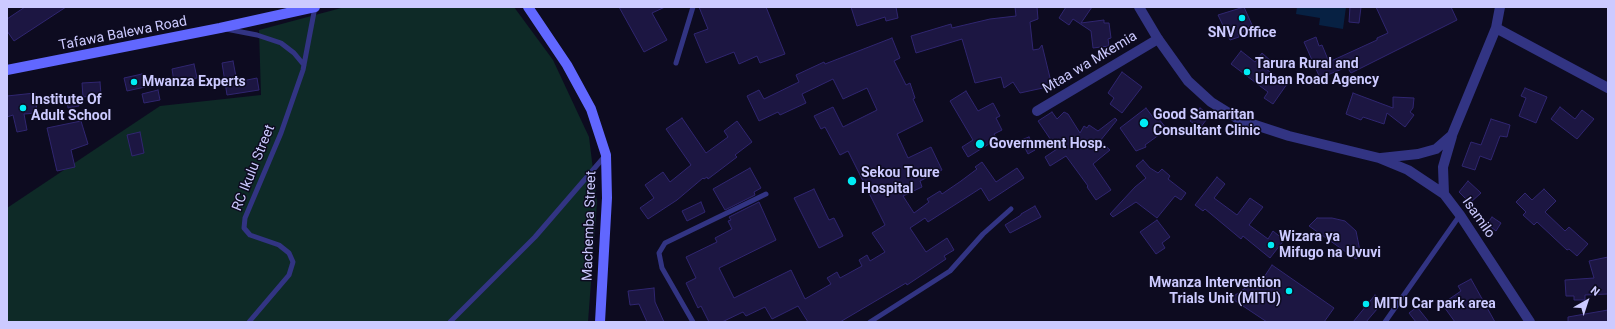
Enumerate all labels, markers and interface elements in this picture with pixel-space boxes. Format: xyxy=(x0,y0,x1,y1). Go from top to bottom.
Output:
street label: Tafawa Balewa Road xyxy=(58,13,188,55)
marker: SNV Office xyxy=(1237,13,1247,23)
place label: SNV Office xyxy=(1208,25,1276,41)
street label: Mtaa wa Mkemia xyxy=(1040,28,1140,98)
place label: Tarura Rural and Urban Road Agency xyxy=(1255,56,1379,88)
marker: Tarura Rural and Urban Road Agency xyxy=(1242,67,1252,77)
place label: Mwanza Experts xyxy=(142,74,246,90)
marker: Mwanza Experts xyxy=(129,77,139,87)
place label: Institute Of Adult School xyxy=(31,92,111,124)
marker: Institute Of Adult School xyxy=(18,103,28,113)
place label: Good Samaritan Consultant Clinic xyxy=(1153,107,1260,140)
marker: Good Samaritan Consultant Clinic xyxy=(1138,117,1150,129)
street label: RC Ikulu Street xyxy=(229,122,279,214)
place label: Government Hosp. xyxy=(989,136,1107,152)
marker: Government Hosp. xyxy=(974,138,986,150)
place label: Sekou Toure Hospital xyxy=(861,165,940,198)
street label: Machemba Street xyxy=(580,171,600,281)
marker: Sekou Toure Hospital xyxy=(846,175,858,187)
street label: Isamilo xyxy=(1458,194,1498,242)
place label: Wizara ya Mifugo na Uvuvi xyxy=(1279,229,1381,262)
marker: Wizara ya Mifugo na Uvuvi xyxy=(1266,240,1276,250)
place label: Mwanza Intervention Trials Unit (MITU) xyxy=(1149,275,1281,308)
north arrow xyxy=(1567,281,1607,321)
text: N xyxy=(1588,284,1602,299)
marker: Mwanza Intervention Trials Unit (MITU) xyxy=(1284,286,1294,296)
place label: MITU Car park area xyxy=(1374,296,1496,312)
marker: MITU Car park area xyxy=(1361,299,1371,309)

